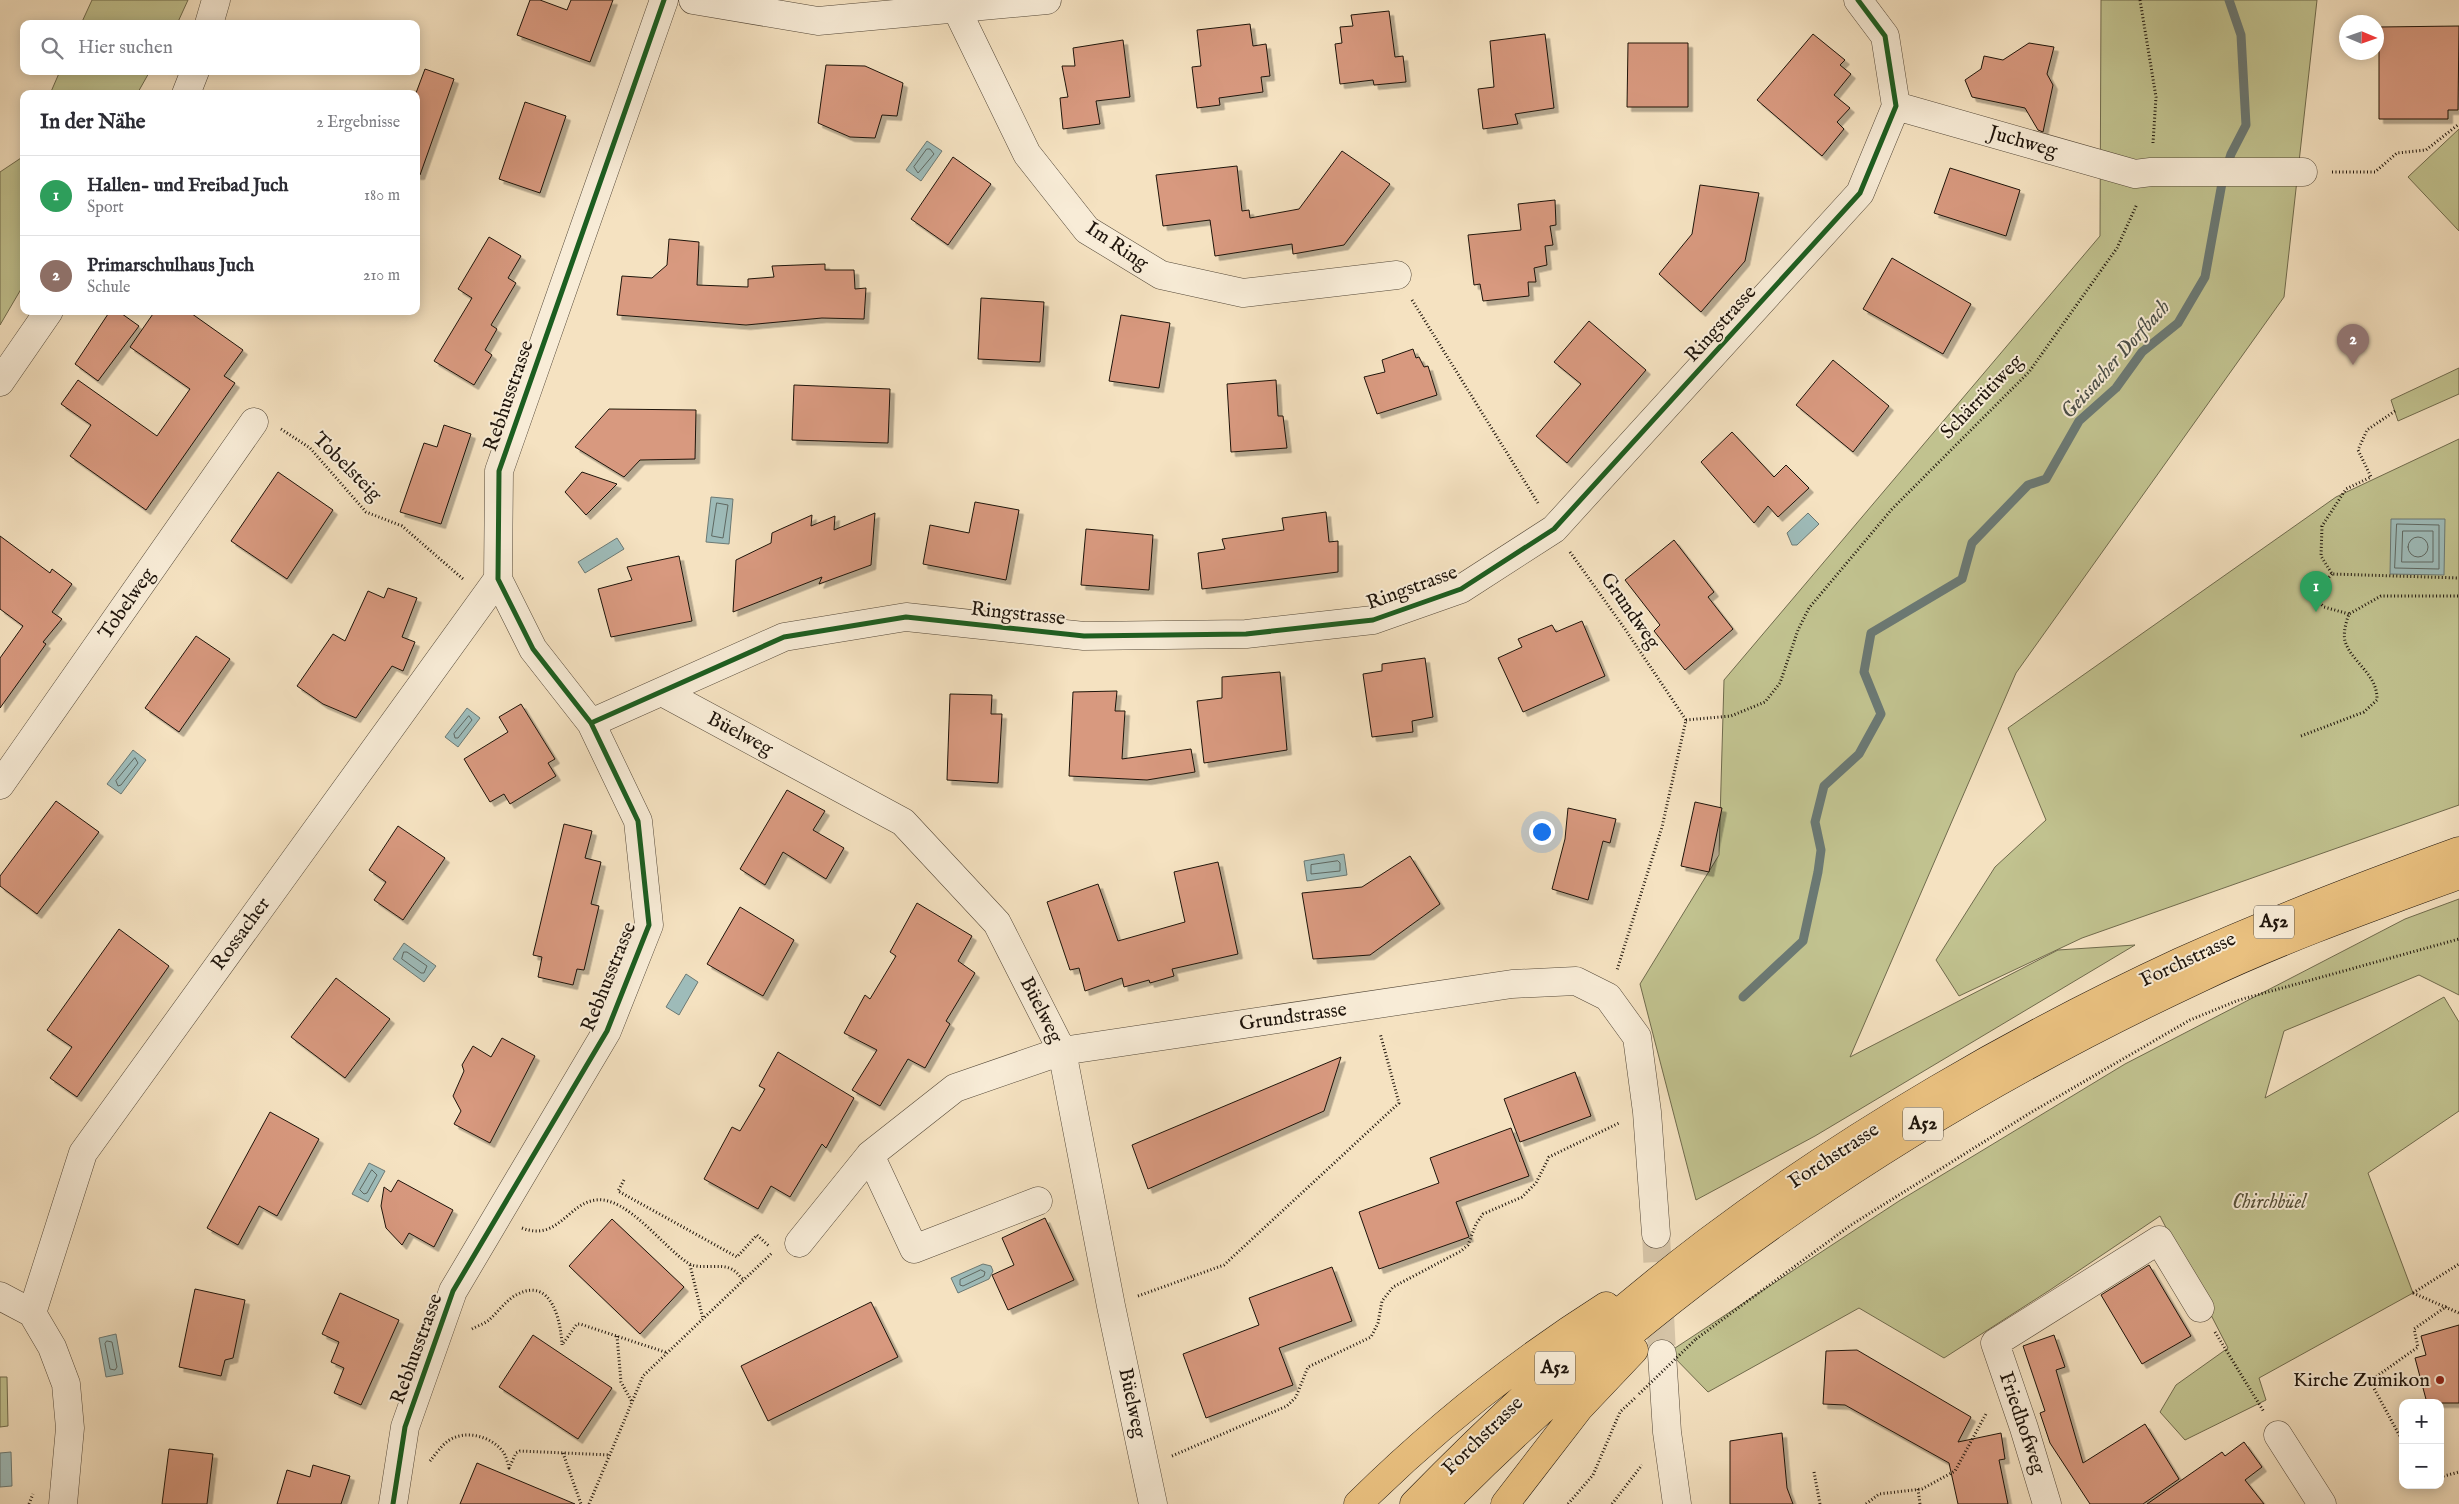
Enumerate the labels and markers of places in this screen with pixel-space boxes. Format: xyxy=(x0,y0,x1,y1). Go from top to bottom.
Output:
pin: 2 xyxy=(2337,324,2369,365)
pin: 1 xyxy=(2300,571,2332,612)
place label: Kirche Zumikon xyxy=(2293,1368,2430,1393)
marker: Kirche Zumikon xyxy=(2434,1374,2446,1386)

